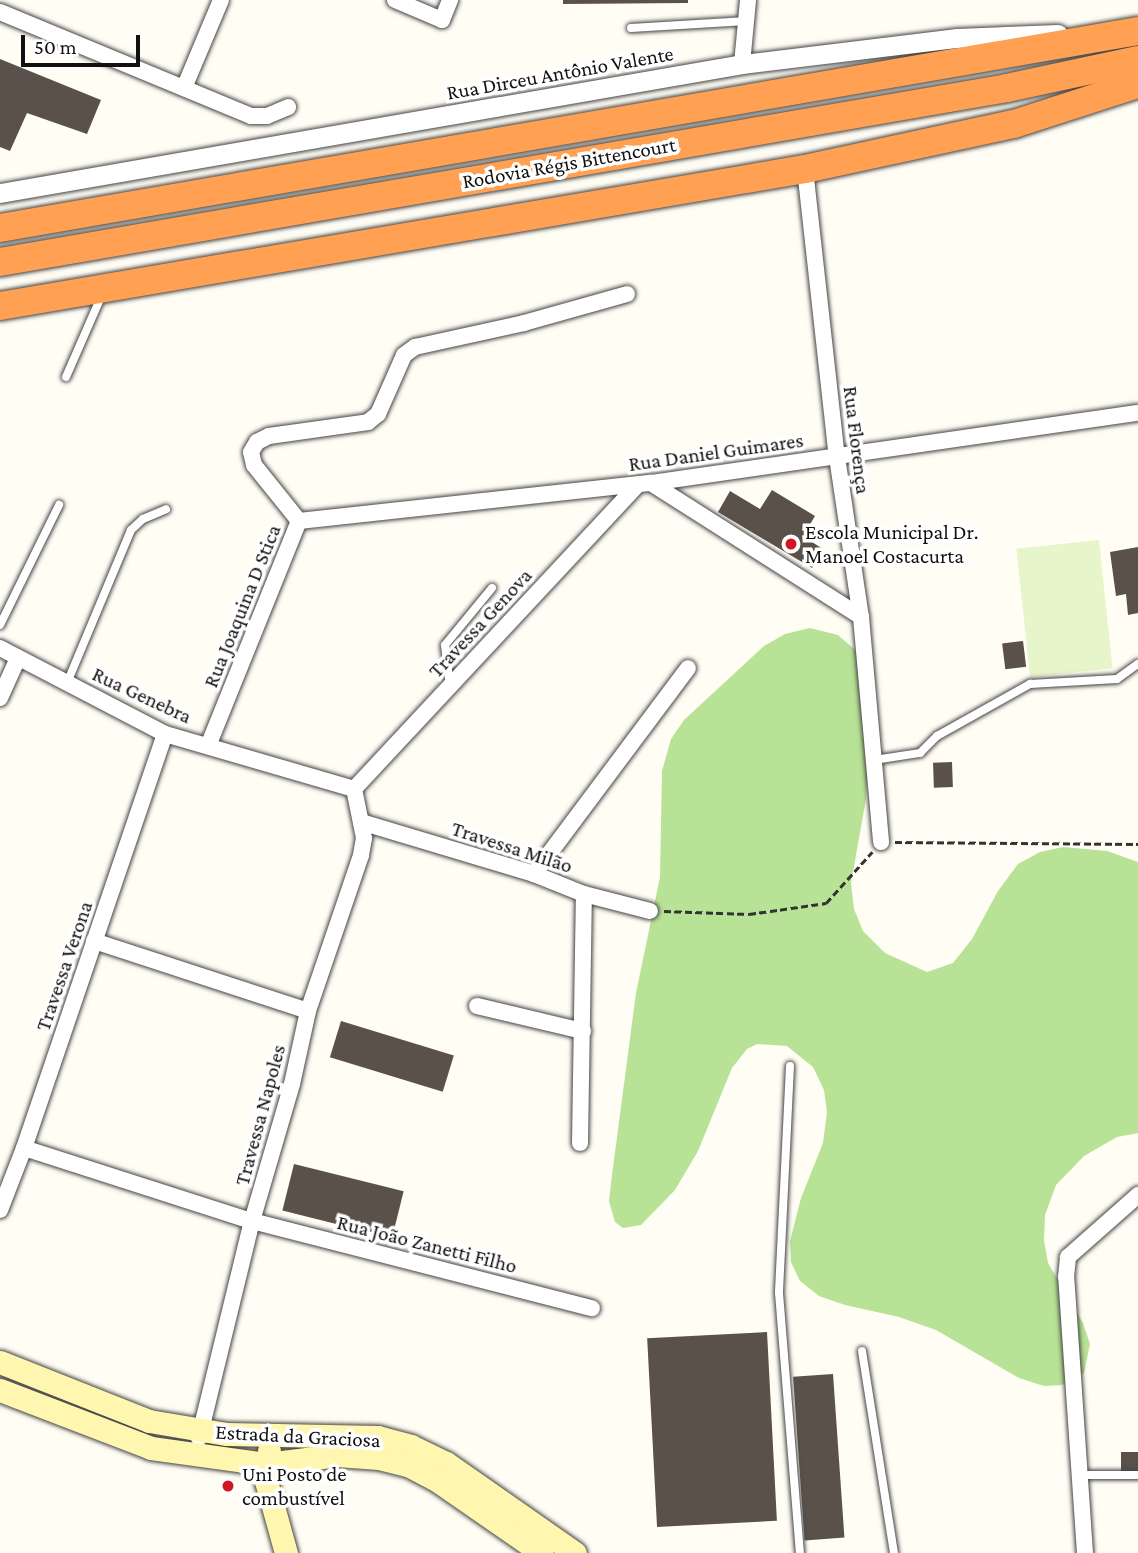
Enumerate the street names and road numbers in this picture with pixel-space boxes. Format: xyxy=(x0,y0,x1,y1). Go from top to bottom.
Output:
street label: Rua Dirceu Antônio Valente xyxy=(445,41,675,105)
street label: Rodovia Régis Bittencourt xyxy=(460,132,678,194)
street label: Rua Florença xyxy=(838,385,876,495)
street label: Rua Daniel Guimares xyxy=(627,427,805,477)
street label: Rua Joaquina D Stica xyxy=(198,521,286,691)
street label: Travessa Genova xyxy=(423,563,537,683)
street label: Rua Genebra xyxy=(88,661,196,729)
street label: Travessa Milão xyxy=(448,816,576,878)
street label: Travessa Verona xyxy=(30,898,98,1034)
street label: Travessa Napoles xyxy=(229,1042,291,1188)
street label: Rua João Zanetti Filho xyxy=(335,1209,519,1279)
street label: Estrada da Graciosa xyxy=(215,1419,381,1453)

